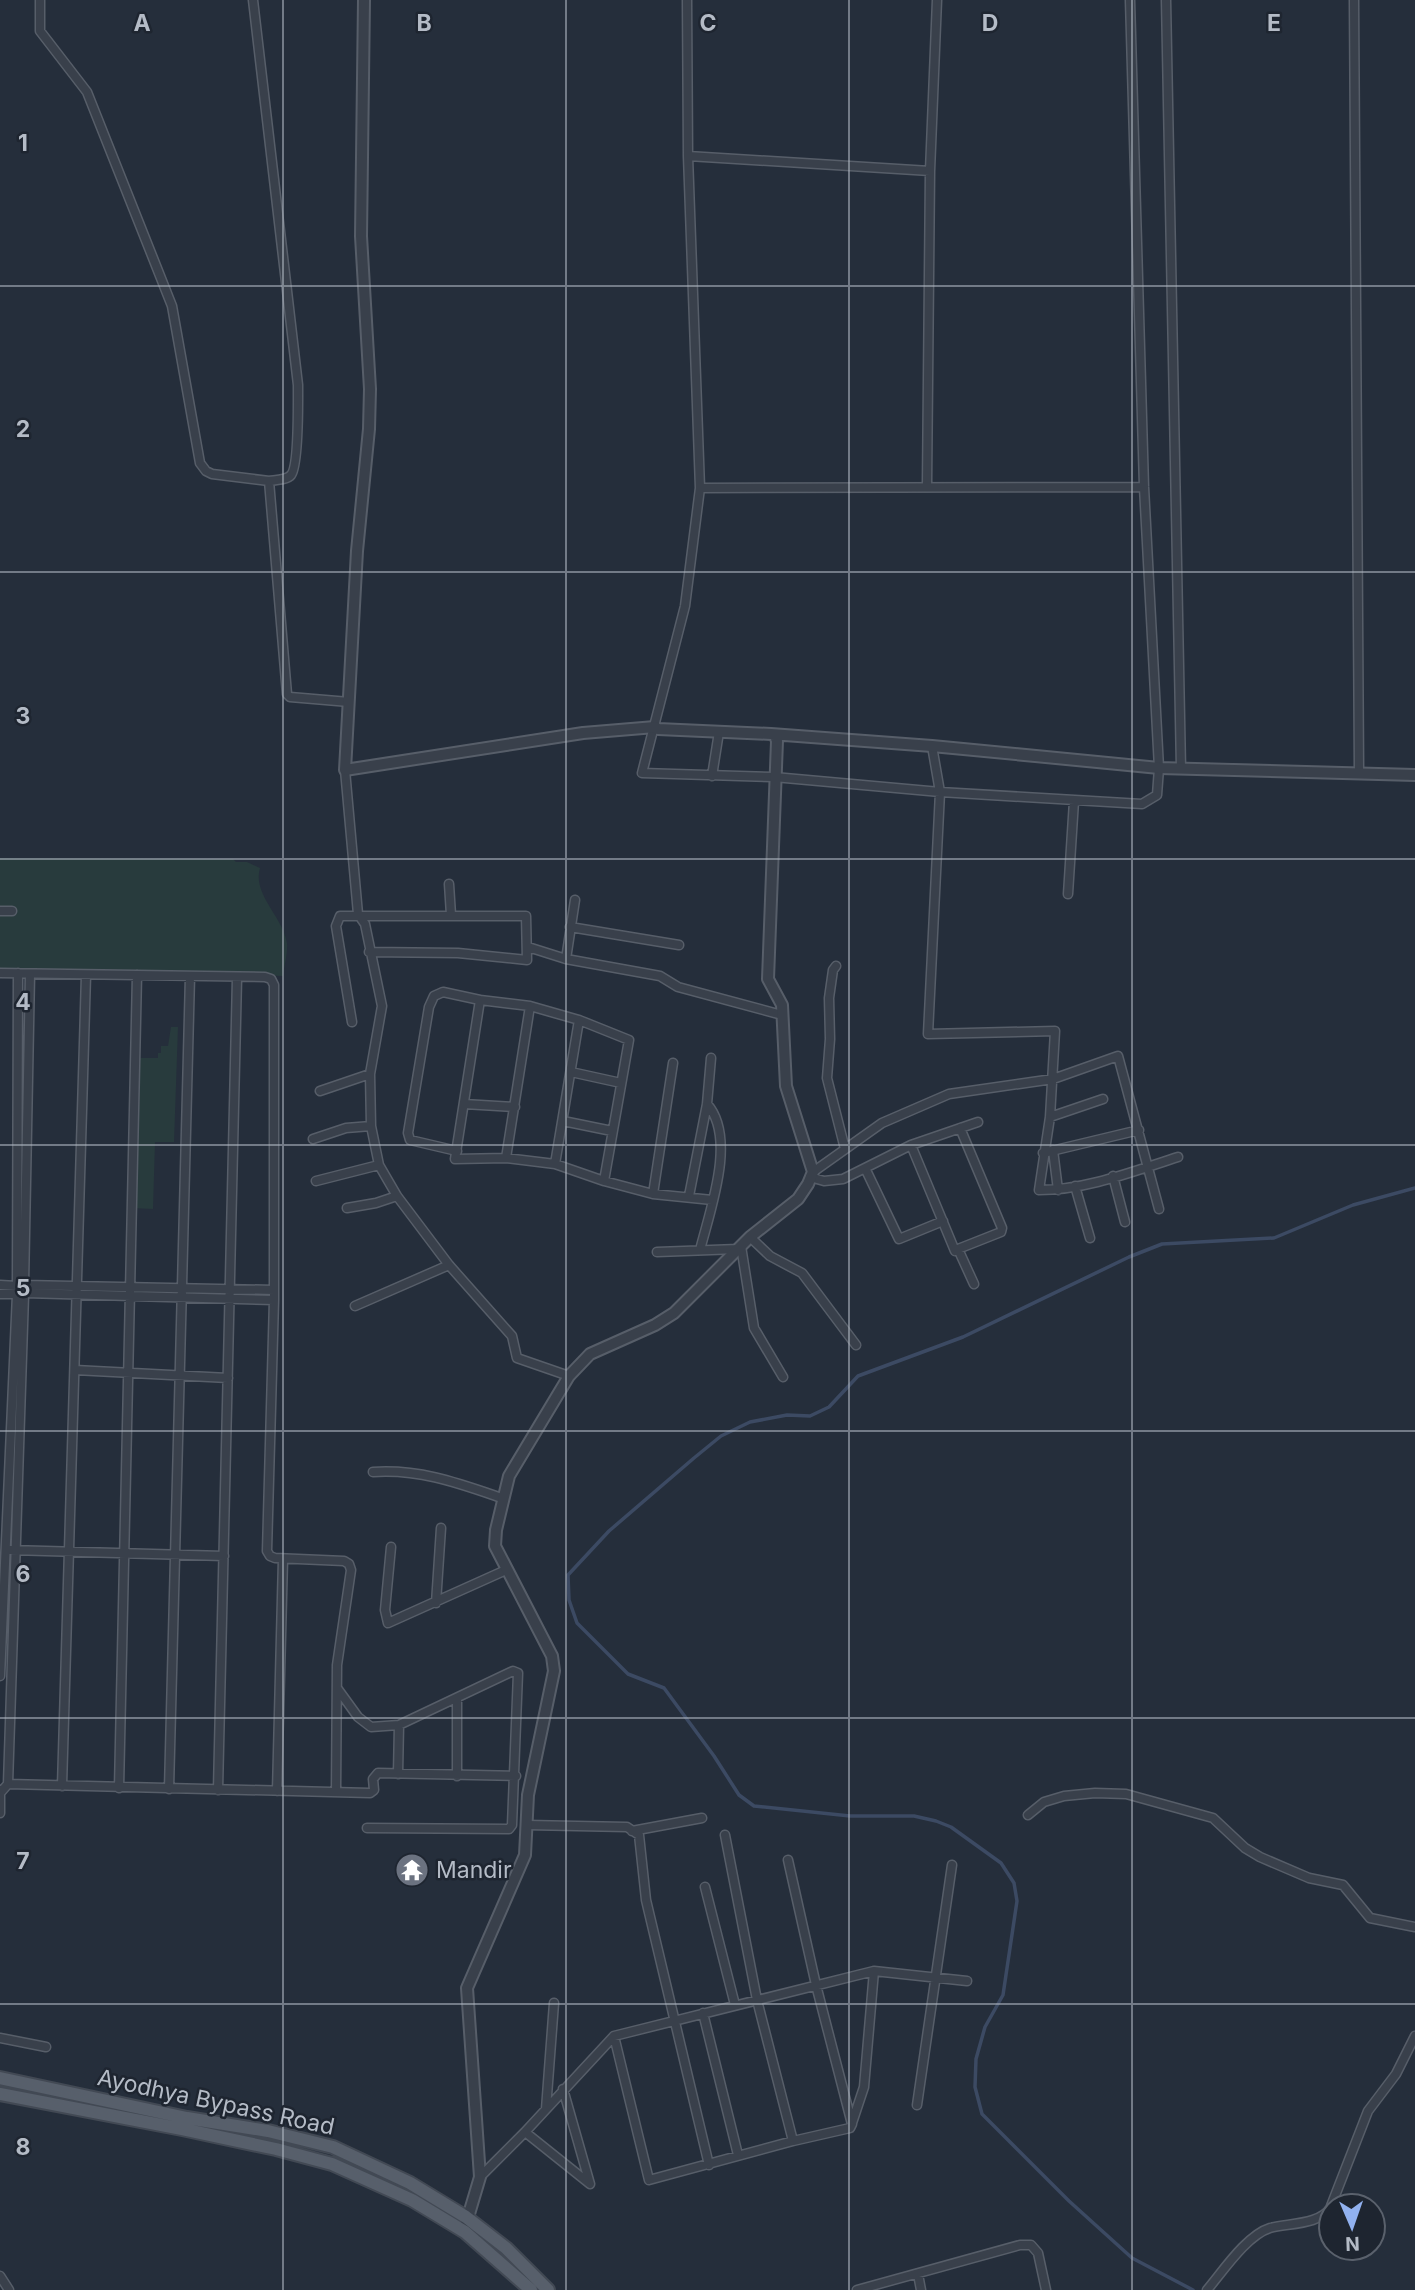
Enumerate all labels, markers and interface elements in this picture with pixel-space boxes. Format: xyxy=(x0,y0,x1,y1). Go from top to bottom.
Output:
text: A xyxy=(133,9,151,37)
text: B xyxy=(416,9,432,37)
text: C xyxy=(699,9,717,37)
text: D xyxy=(982,9,998,37)
text: E xyxy=(1267,9,1281,37)
text: 1 xyxy=(18,129,28,157)
text: 2 xyxy=(16,415,30,443)
text: 3 xyxy=(16,702,30,730)
text: 4 xyxy=(15,988,31,1016)
text: 5 xyxy=(16,1274,30,1302)
text: 6 xyxy=(16,1560,30,1588)
text: 7 xyxy=(16,1847,30,1875)
temple icon: Mandir xyxy=(393,1851,431,1889)
place label: Mandir xyxy=(436,1856,512,1884)
street label: Ayodhya Bypass Road xyxy=(95,2063,337,2141)
text: 8 xyxy=(16,2133,30,2161)
north arrow xyxy=(1317,2192,1387,2262)
text: N xyxy=(1345,2232,1360,2255)

